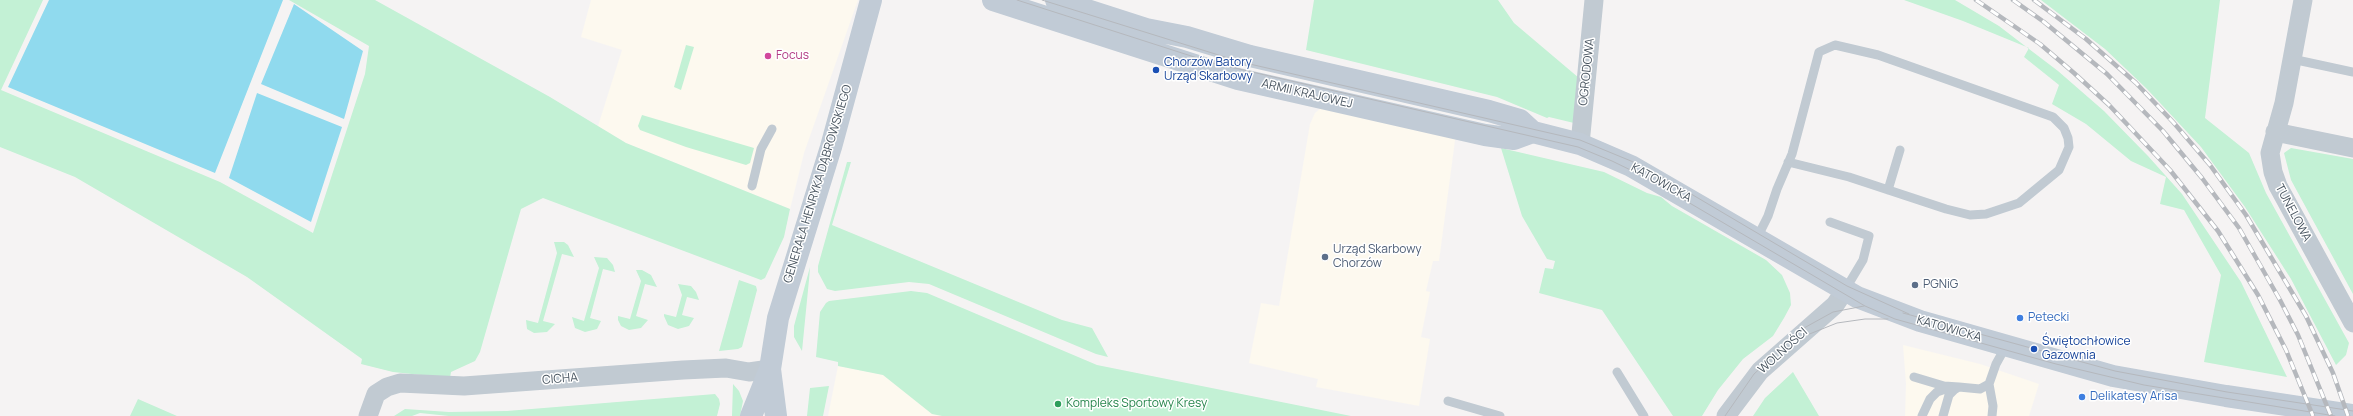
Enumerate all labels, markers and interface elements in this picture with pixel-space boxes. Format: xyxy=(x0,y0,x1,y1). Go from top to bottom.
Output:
street label: OGRODOWA xyxy=(1576,38,1598,106)
place label: Focus xyxy=(776,49,809,63)
marker: Focus xyxy=(763,51,773,61)
place label: Chorzów Batory Urząd Skarbowy xyxy=(1164,56,1253,84)
marker: Chorzów Batory Urząd Skarbowy xyxy=(1151,65,1161,75)
street label: ARMII KRAJOWEJ xyxy=(1260,77,1354,111)
street label: GENERAŁA HENRYKA DĄBROWSKIEGO xyxy=(781,83,855,285)
street label: KATOWICKA xyxy=(1628,161,1694,205)
street label: TUNELOWA xyxy=(2272,182,2314,244)
place label: Urząd Skarbowy Chorzów xyxy=(1333,243,1422,271)
marker: Urząd Skarbowy Chorzów xyxy=(1320,252,1330,262)
place label: PGNiG xyxy=(1923,278,1958,292)
marker: PGNiG xyxy=(1910,280,1920,290)
place label: Petecki xyxy=(2028,311,2069,325)
street label: KATOWICKA xyxy=(1915,313,1983,345)
marker: Petecki xyxy=(2015,313,2025,323)
street label: WOLNOŚCI xyxy=(1755,325,1811,377)
place label: Świętochłowice Gazownia xyxy=(2042,335,2130,363)
marker: Świętochłowice Gazownia xyxy=(2029,344,2039,354)
street label: CICHA xyxy=(542,370,578,388)
place label: Delikatesy Arisa xyxy=(2090,390,2177,404)
marker: Delikatesy Arisa xyxy=(2077,392,2087,402)
place label: Kompleks Sportowy Kresy xyxy=(1066,397,1207,411)
marker: Kompleks Sportowy Kresy xyxy=(1053,399,1063,409)

